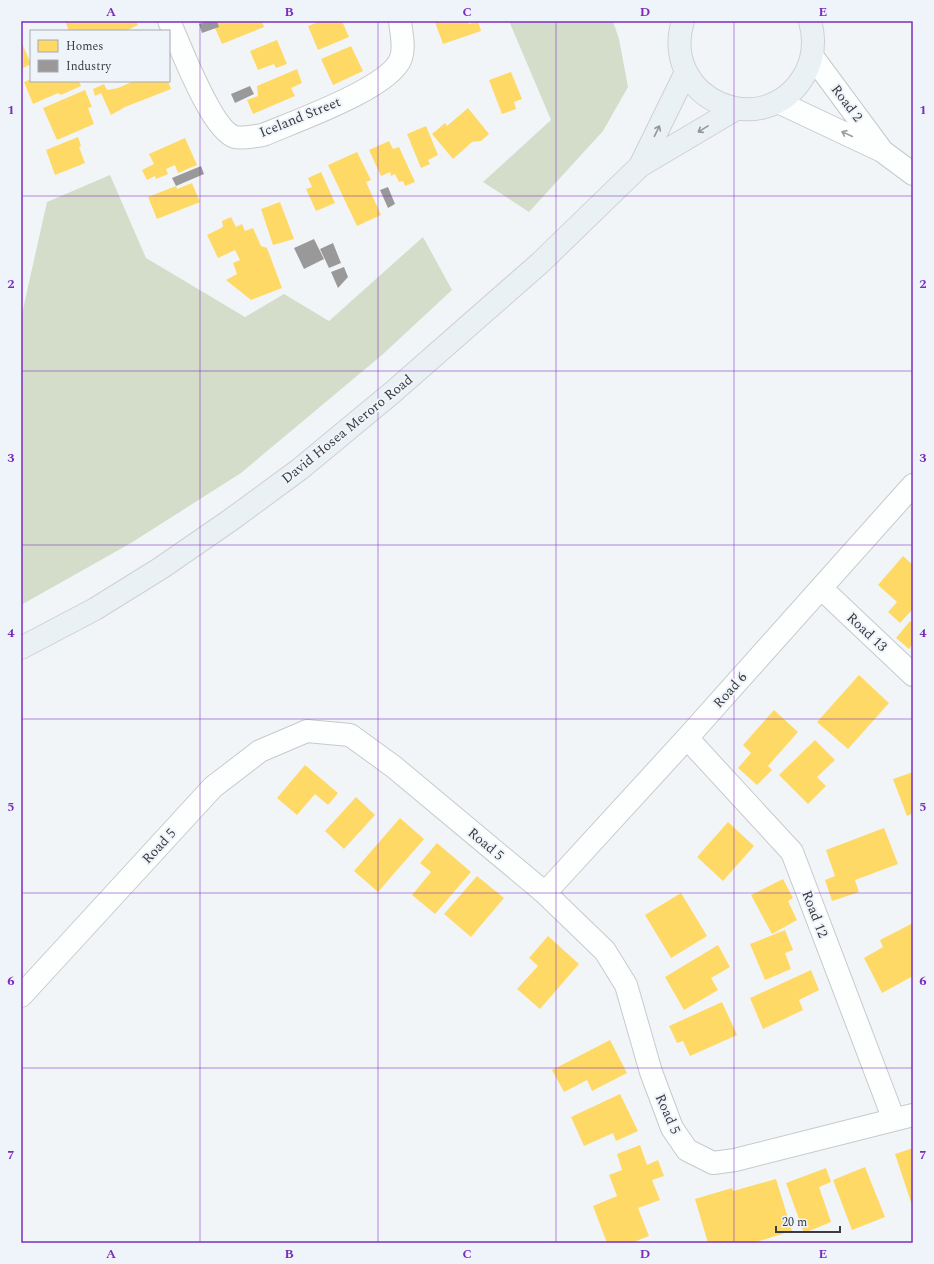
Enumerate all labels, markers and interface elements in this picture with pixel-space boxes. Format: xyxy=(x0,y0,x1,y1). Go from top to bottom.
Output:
text: A xyxy=(106,2,116,22)
text: B xyxy=(284,2,294,22)
text: C xyxy=(462,2,472,22)
text: D xyxy=(640,2,650,22)
text: E xyxy=(819,2,828,22)
legend xyxy=(30,30,170,82)
text: Homes xyxy=(66,37,104,56)
text: Industry xyxy=(66,57,112,76)
street label: Road 2 xyxy=(826,80,868,126)
street label: Iceland Street xyxy=(256,91,344,143)
text: 1 xyxy=(7,100,15,120)
text: 1 xyxy=(919,100,927,120)
one-way arrow xyxy=(654,125,661,137)
one-way arrow xyxy=(697,125,709,133)
one-way arrow xyxy=(841,130,853,137)
text: 2 xyxy=(7,274,15,294)
text: 2 xyxy=(919,274,927,294)
street label: David Hosea Meroro Road xyxy=(277,369,417,489)
text: 3 xyxy=(7,448,15,468)
text: 3 xyxy=(919,448,927,468)
street label: Road 13 xyxy=(842,608,892,656)
text: 4 xyxy=(7,623,15,643)
text: 4 xyxy=(919,623,927,643)
street label: Road 6 xyxy=(708,667,752,713)
text: 5 xyxy=(7,797,15,817)
text: 5 xyxy=(919,797,927,817)
street label: Road 5 xyxy=(463,822,509,866)
street label: Road 5 xyxy=(137,823,181,869)
street label: Road 12 xyxy=(796,887,834,941)
text: 6 xyxy=(7,971,15,991)
text: 6 xyxy=(919,971,927,991)
street label: Road 5 xyxy=(650,1091,686,1137)
text: 7 xyxy=(7,1145,15,1165)
text: 7 xyxy=(919,1145,927,1165)
scale bar xyxy=(776,1208,840,1234)
text: 20 m xyxy=(782,1213,807,1232)
text: A xyxy=(106,1244,116,1264)
text: B xyxy=(284,1244,294,1264)
text: C xyxy=(462,1244,472,1264)
text: D xyxy=(640,1244,650,1264)
text: E xyxy=(819,1244,828,1264)

